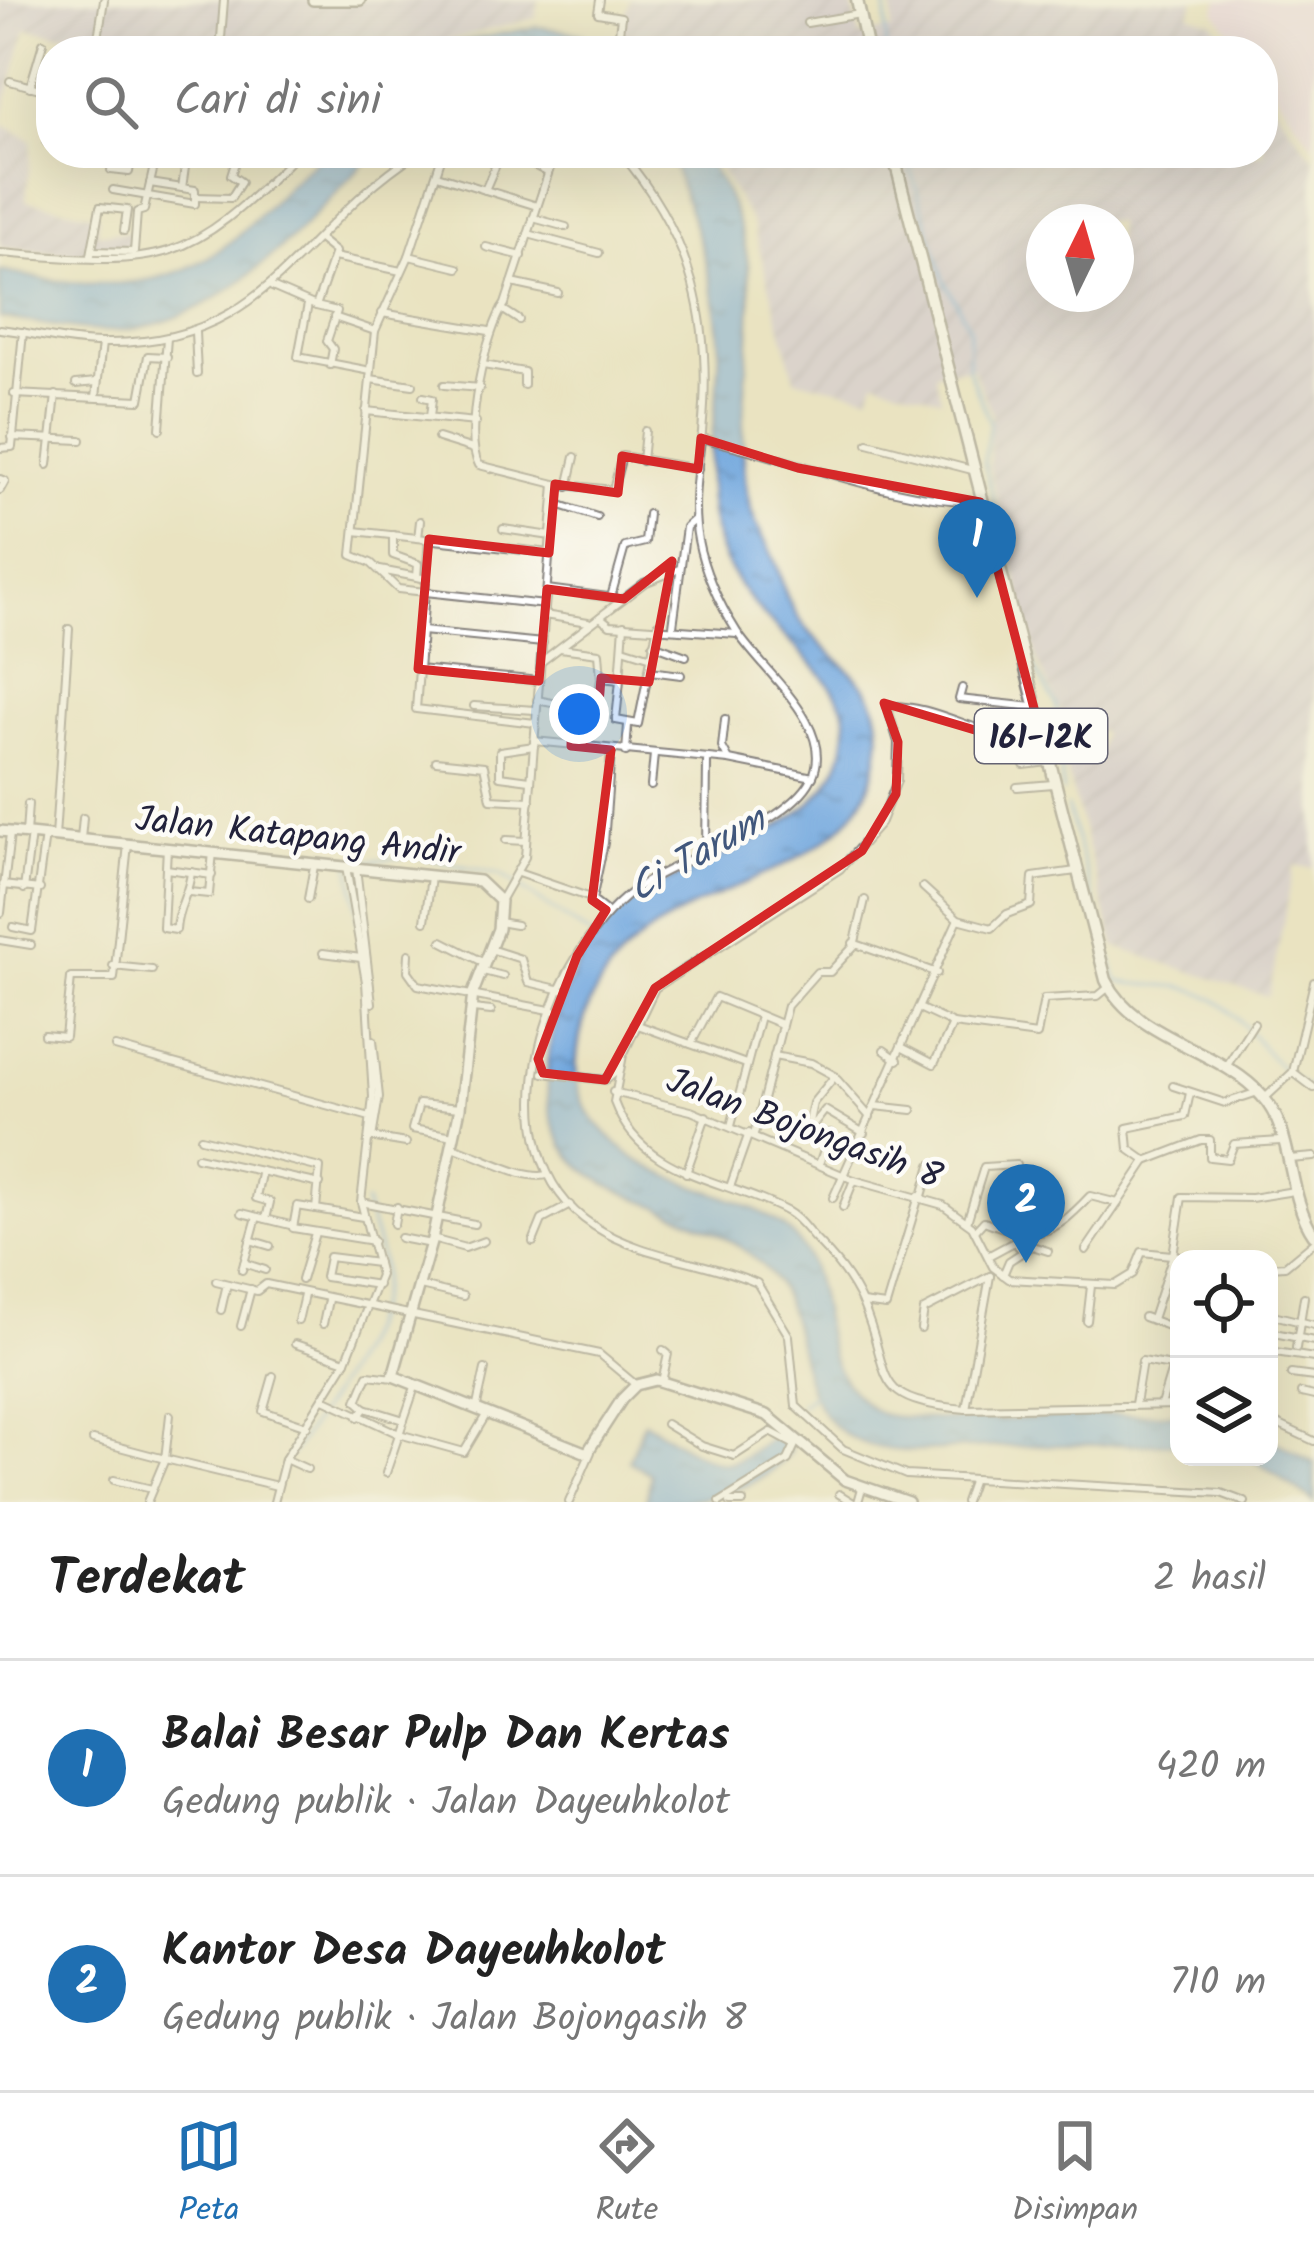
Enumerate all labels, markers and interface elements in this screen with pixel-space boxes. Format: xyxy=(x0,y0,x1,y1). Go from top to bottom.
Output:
search box xyxy=(36,36,1278,168)
text: Cari di sini xyxy=(174,66,382,138)
icon: search xyxy=(78,69,144,135)
north arrow xyxy=(1026,204,1134,312)
pin: 1 xyxy=(938,499,1016,598)
your location xyxy=(549,684,609,744)
road number: 161-12K xyxy=(975,709,1107,763)
water label: Ci Tarum xyxy=(617,791,781,921)
street label: Jalan Katapang Andir xyxy=(132,792,465,883)
street label: Jalan Bojongasih 8 xyxy=(658,1054,950,1207)
pin: 2 xyxy=(987,1164,1065,1263)
map controls xyxy=(1170,1250,1278,1466)
button: locate xyxy=(1170,1250,1278,1358)
button: layers xyxy=(1170,1358,1278,1466)
text: Terdekat xyxy=(48,1540,246,1621)
text: 2 hasil xyxy=(1153,1549,1266,1611)
text: Balai Besar Pulp Dan Kertas xyxy=(162,1701,729,1773)
text: 1 xyxy=(81,1737,93,1799)
text: 420 m xyxy=(1156,1737,1266,1799)
text: Gedung publik · Jalan Dayeuhkolot xyxy=(162,1773,730,1835)
text: Kantor Desa Dayeuhkolot xyxy=(162,1917,666,1989)
text: 2 xyxy=(76,1953,98,2015)
text: 710 m xyxy=(1170,1953,1266,2015)
text: Gedung publik · Jalan Bojongasih 8 xyxy=(162,1989,747,2051)
tab: Peta xyxy=(176,2113,242,2238)
tab: Rute xyxy=(594,2113,660,2238)
tab: Disimpan xyxy=(1012,2113,1138,2238)

